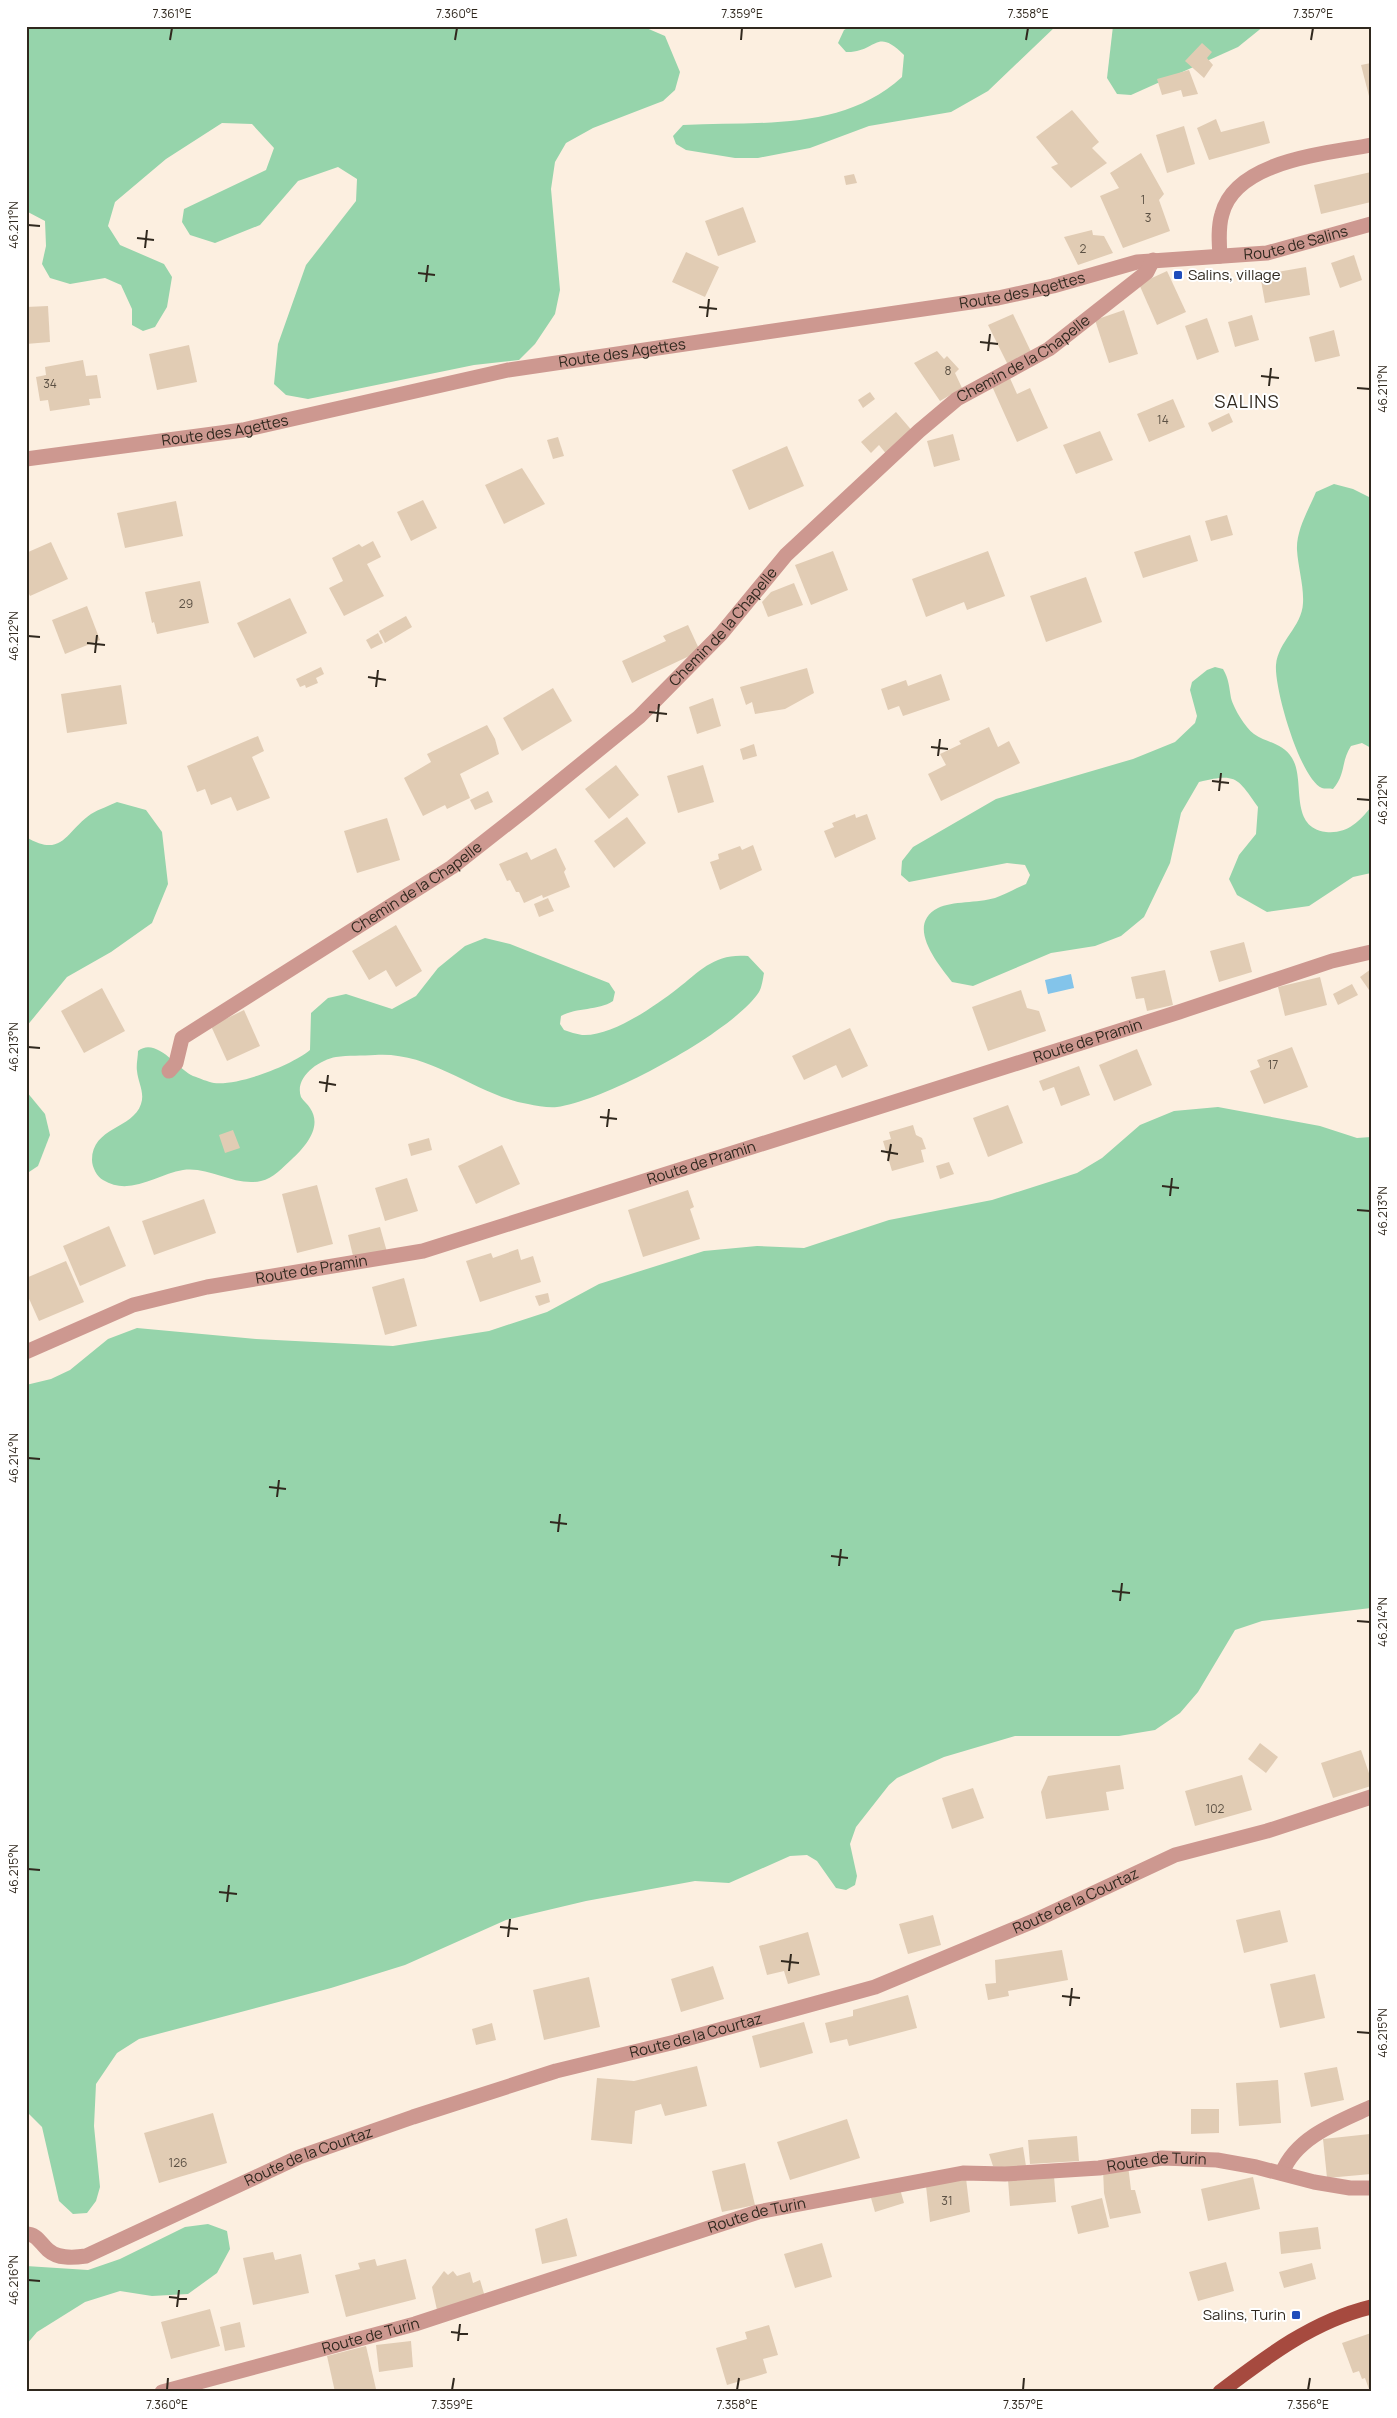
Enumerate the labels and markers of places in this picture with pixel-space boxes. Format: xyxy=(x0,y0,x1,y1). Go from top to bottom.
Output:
place label: Salins, village xyxy=(1188,264,1281,285)
marker: Salins, village xyxy=(1172,269,1184,281)
place label: Salins, Turin xyxy=(1203,2304,1286,2325)
marker: Salins, Turin xyxy=(1290,2309,1302,2321)

